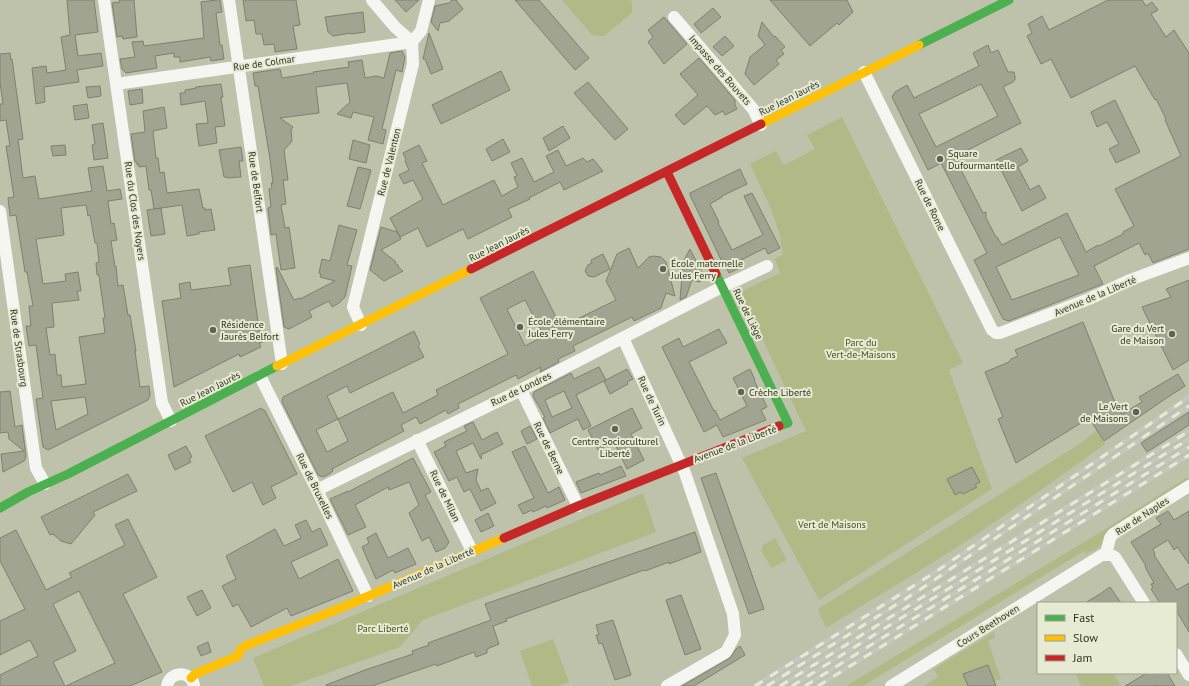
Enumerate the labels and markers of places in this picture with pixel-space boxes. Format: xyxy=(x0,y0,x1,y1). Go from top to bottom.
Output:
place label: Square Dufourmantelle xyxy=(948,147,1015,172)
marker: Square Dufourmantelle xyxy=(935,154,945,164)
place label: École maternelle Jules Ferry xyxy=(670,257,743,282)
marker: École maternelle Jules Ferry xyxy=(658,264,668,274)
place label: École élémentaire Jules Ferry xyxy=(527,315,605,340)
place label: Résidence Jaurès Belfort xyxy=(220,318,280,343)
marker: École élémentaire Jules Ferry xyxy=(515,322,525,332)
place label: Gare du Vert de Maison xyxy=(1111,322,1165,347)
marker: Résidence Jaurès Belfort xyxy=(208,325,218,335)
marker: Gare du Vert de Maison xyxy=(1167,329,1177,339)
place label: Crèche Liberté xyxy=(749,386,811,399)
marker: Crèche Liberté xyxy=(736,387,746,397)
place label: Le Vert de Maisons xyxy=(1080,400,1129,425)
marker: Le Vert de Maisons xyxy=(1131,407,1141,417)
marker: Centre Socioculturel Liberté xyxy=(610,424,620,434)
place label: Centre Socioculturel Liberté xyxy=(572,435,658,460)

